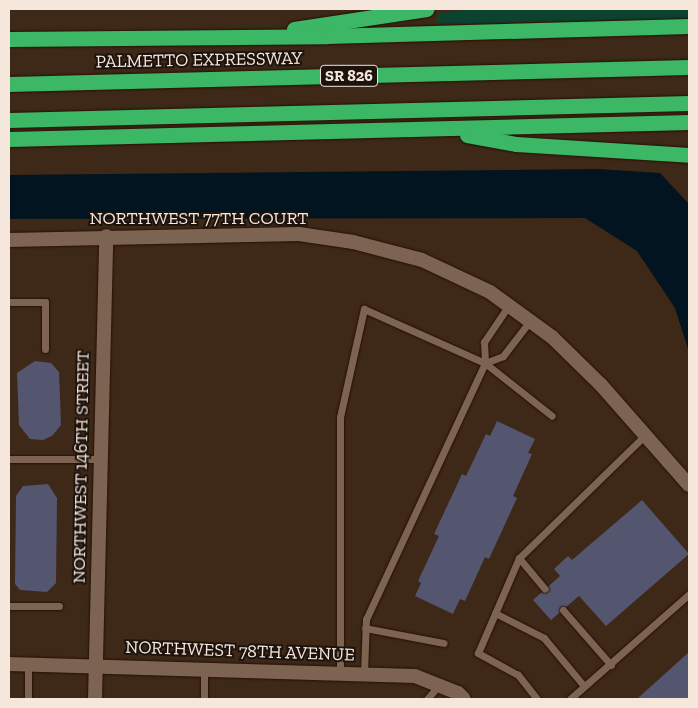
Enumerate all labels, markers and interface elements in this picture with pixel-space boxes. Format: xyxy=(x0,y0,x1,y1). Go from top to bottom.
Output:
street label: PALMETTO EXPRESSWAY xyxy=(95,47,303,73)
road number: SR 826 xyxy=(319,62,379,90)
street label: NORTHWEST 77TH COURT xyxy=(89,207,309,229)
street label: NORTHWEST 146TH STREET xyxy=(68,350,94,584)
street label: NORTHWEST 78TH AVENUE xyxy=(124,636,356,666)

